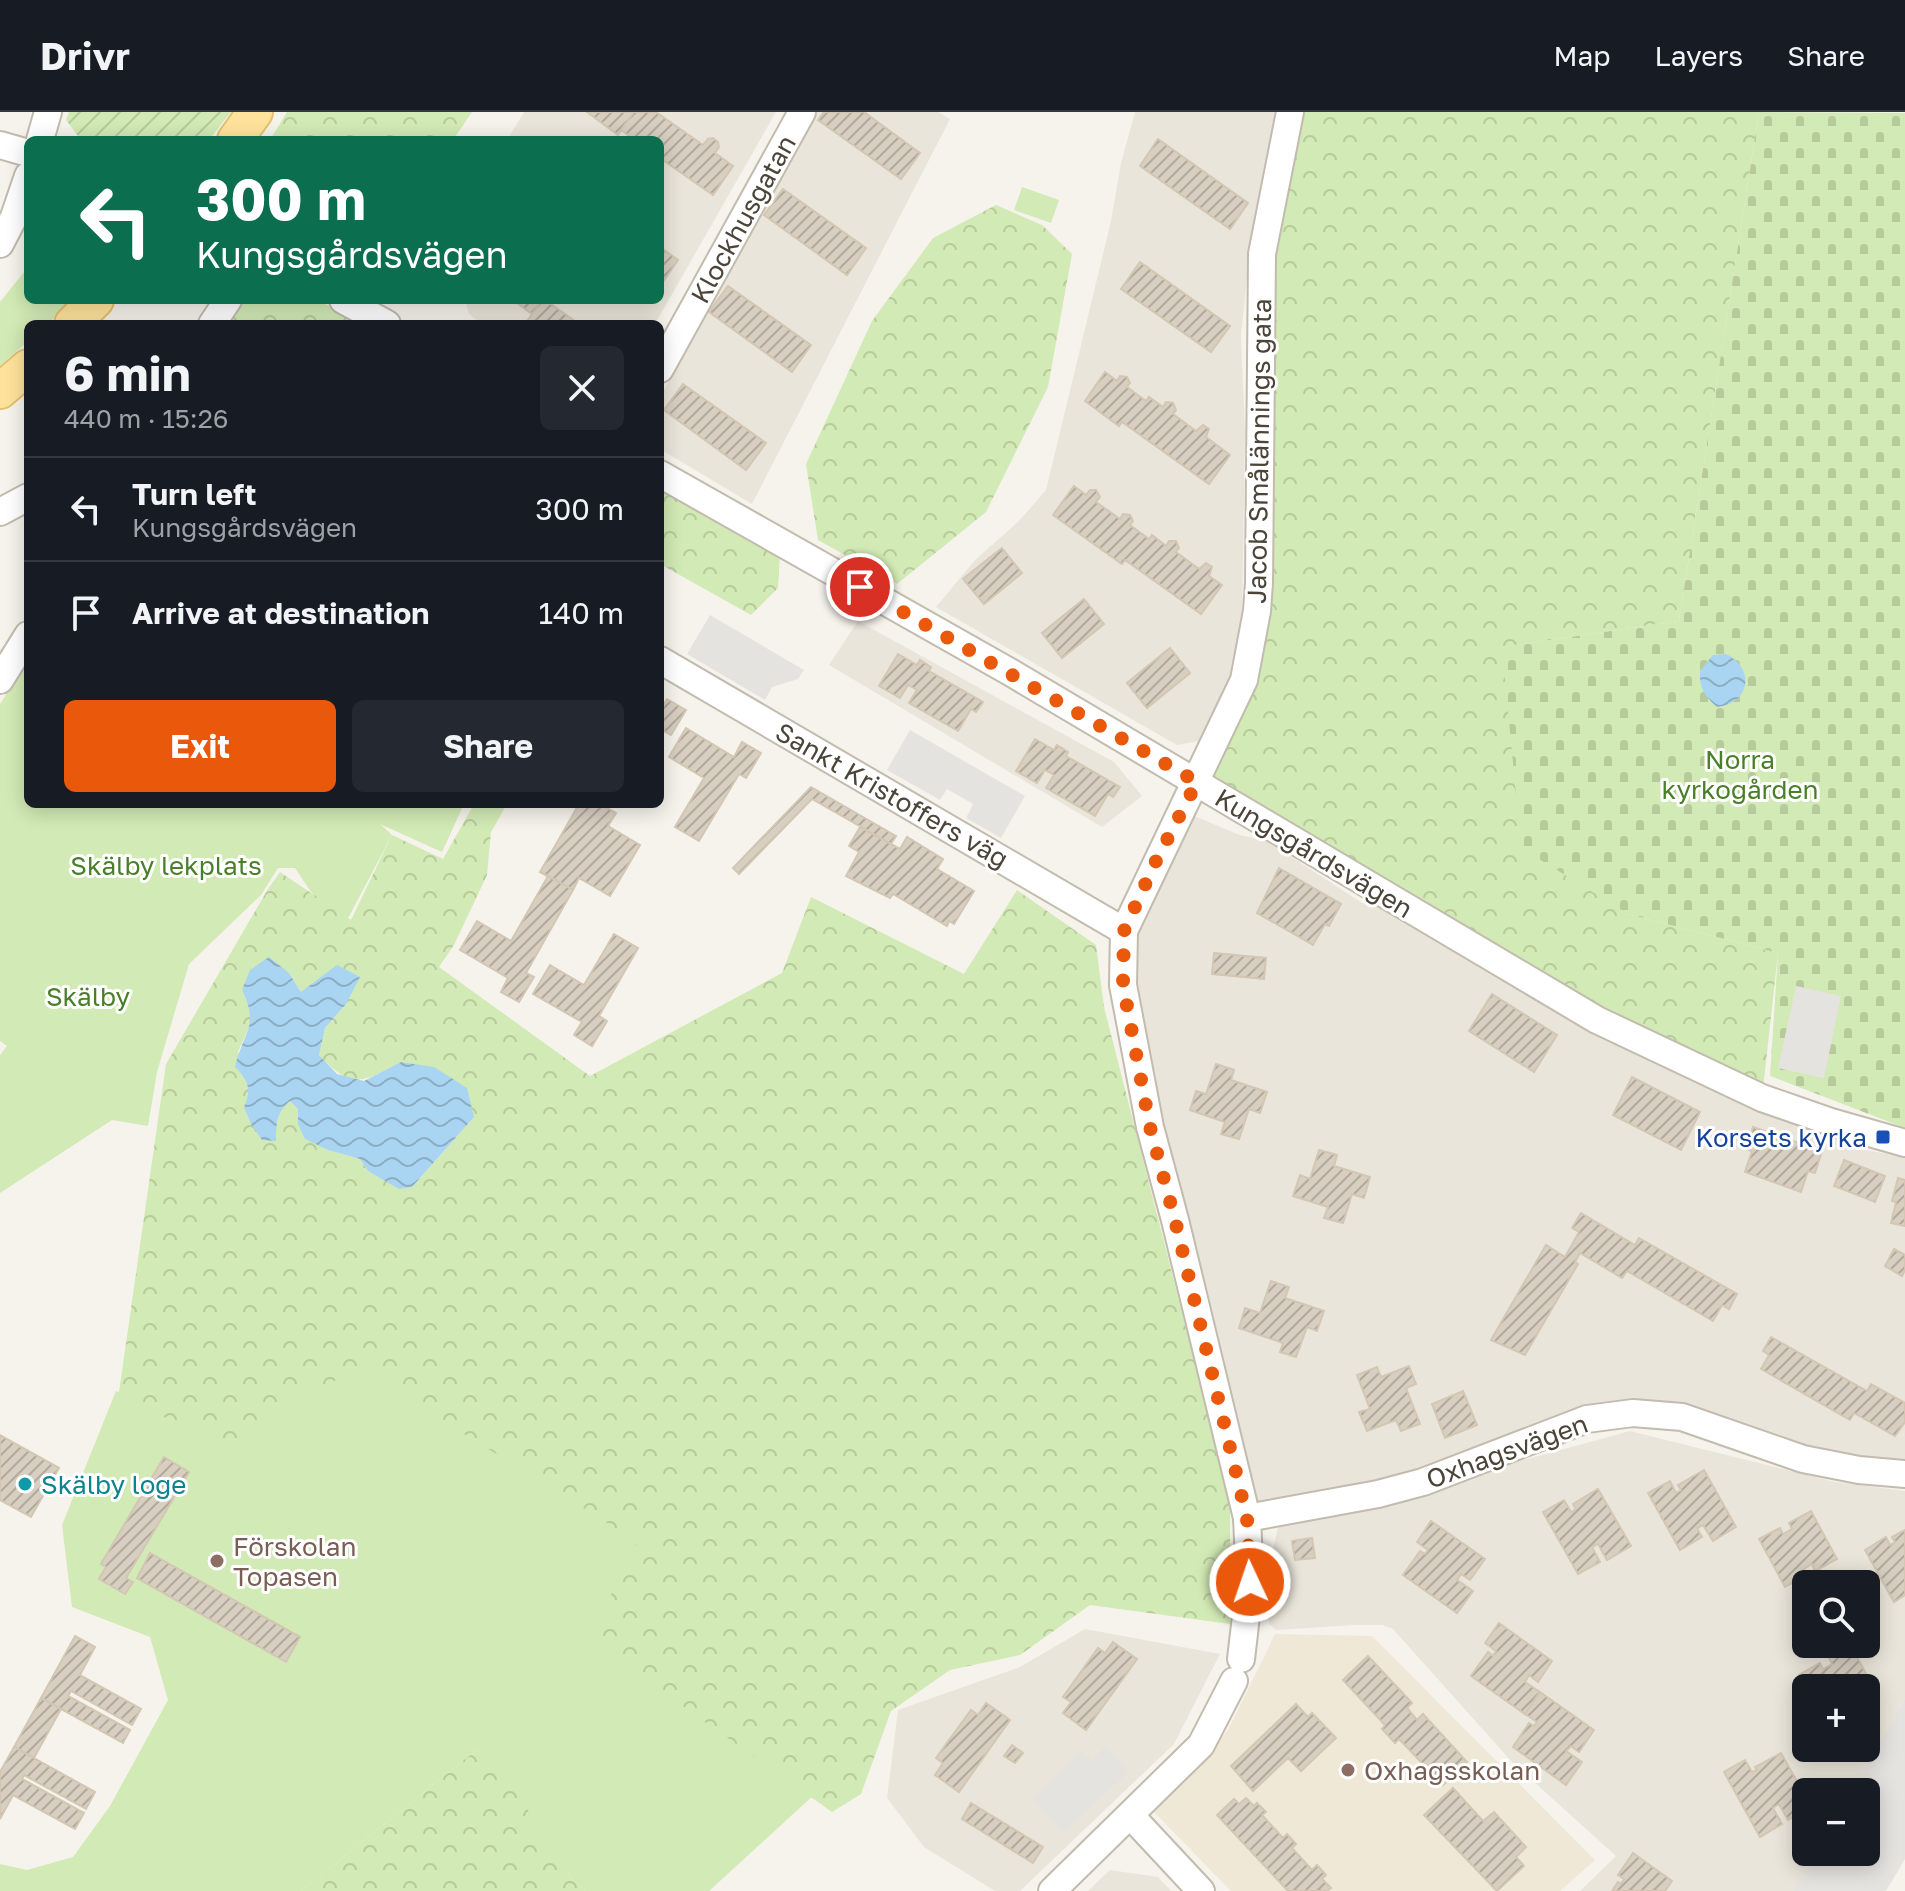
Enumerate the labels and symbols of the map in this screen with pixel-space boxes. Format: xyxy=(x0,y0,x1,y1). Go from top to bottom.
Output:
street label: Klockhusgatan xyxy=(684,130,802,308)
street label: Jacob Smålännings gata xyxy=(1241,298,1277,604)
pin xyxy=(826,553,894,621)
street label: Sankt Kristoffers väg xyxy=(770,716,1014,874)
park label: Norra kyrkogården xyxy=(1661,744,1819,805)
street label: Kungsgårdsvägen xyxy=(1210,782,1418,924)
park label: Skälby lekplats xyxy=(70,850,262,881)
park label: Skälby xyxy=(46,981,130,1012)
place label: Korsets kyrka xyxy=(1696,1122,1867,1153)
marker: Korsets kyrka xyxy=(1874,1128,1892,1146)
street label: Oxhagsvägen xyxy=(1422,1407,1592,1495)
place label: Skälby loge xyxy=(41,1469,186,1500)
marker: Skälby loge xyxy=(16,1475,34,1493)
place label: Förskolan Topasen xyxy=(233,1531,357,1592)
position arrow xyxy=(1208,1540,1292,1624)
marker: Förskolan Topasen xyxy=(208,1552,226,1570)
place label: Oxhagsskolan xyxy=(1364,1755,1540,1786)
marker: Oxhagsskolan xyxy=(1339,1761,1357,1779)

